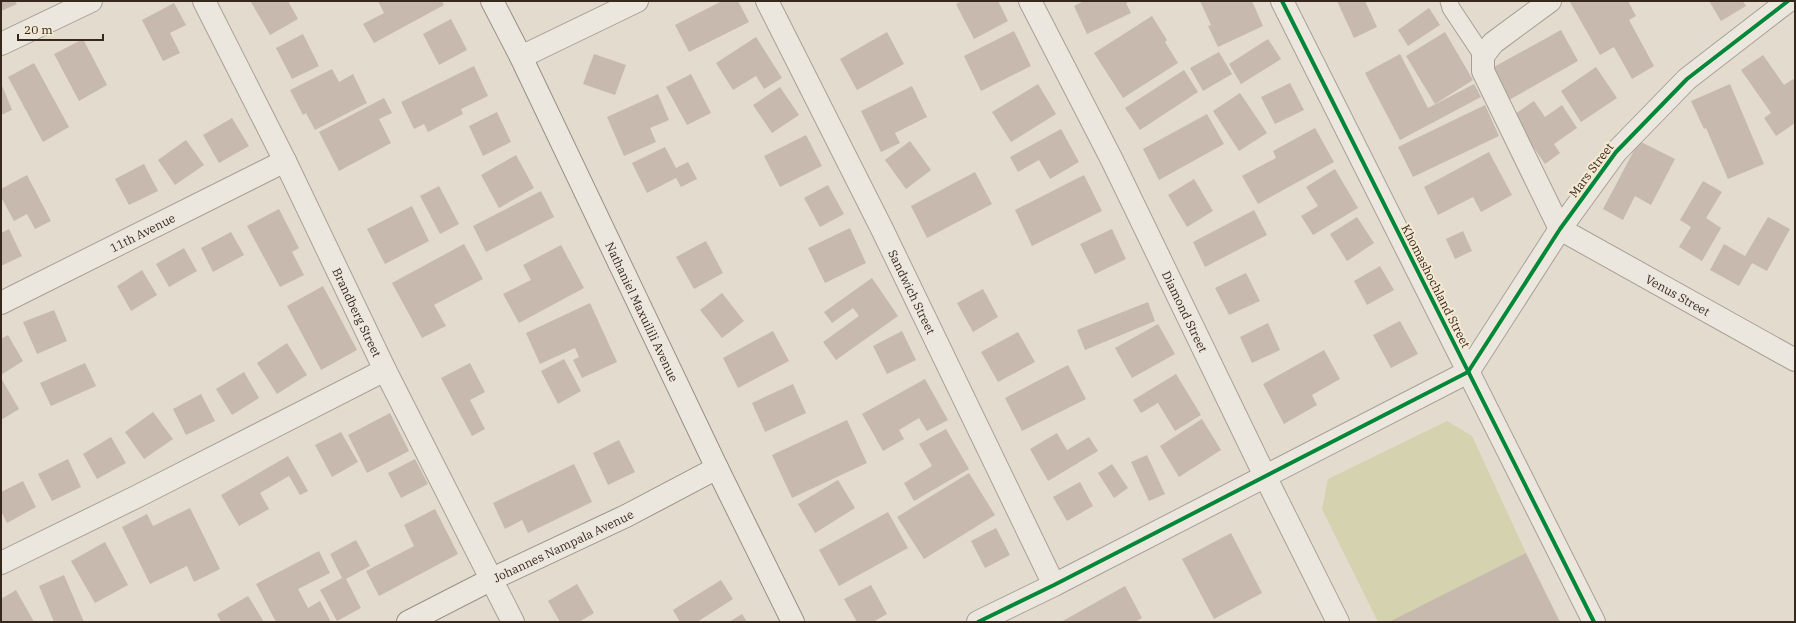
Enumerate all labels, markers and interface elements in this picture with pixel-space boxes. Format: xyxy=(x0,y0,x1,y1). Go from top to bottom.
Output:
scale bar xyxy=(18,16,103,42)
text: 20 m xyxy=(24,22,53,37)
street label: Mars Street xyxy=(1566,140,1616,200)
street label: 11th Avenue xyxy=(107,210,178,255)
street label: Khomashochland Street xyxy=(1398,222,1474,350)
street label: Nathaniel Maxuilili Avenue xyxy=(603,239,682,384)
street label: Sandwich Street xyxy=(886,247,939,336)
street label: Brandberg Street xyxy=(330,265,385,359)
street label: Diamond Street xyxy=(1159,268,1211,354)
street label: Venus Street xyxy=(1643,271,1713,319)
street label: Johannes Nampala Avenue xyxy=(491,506,636,585)

